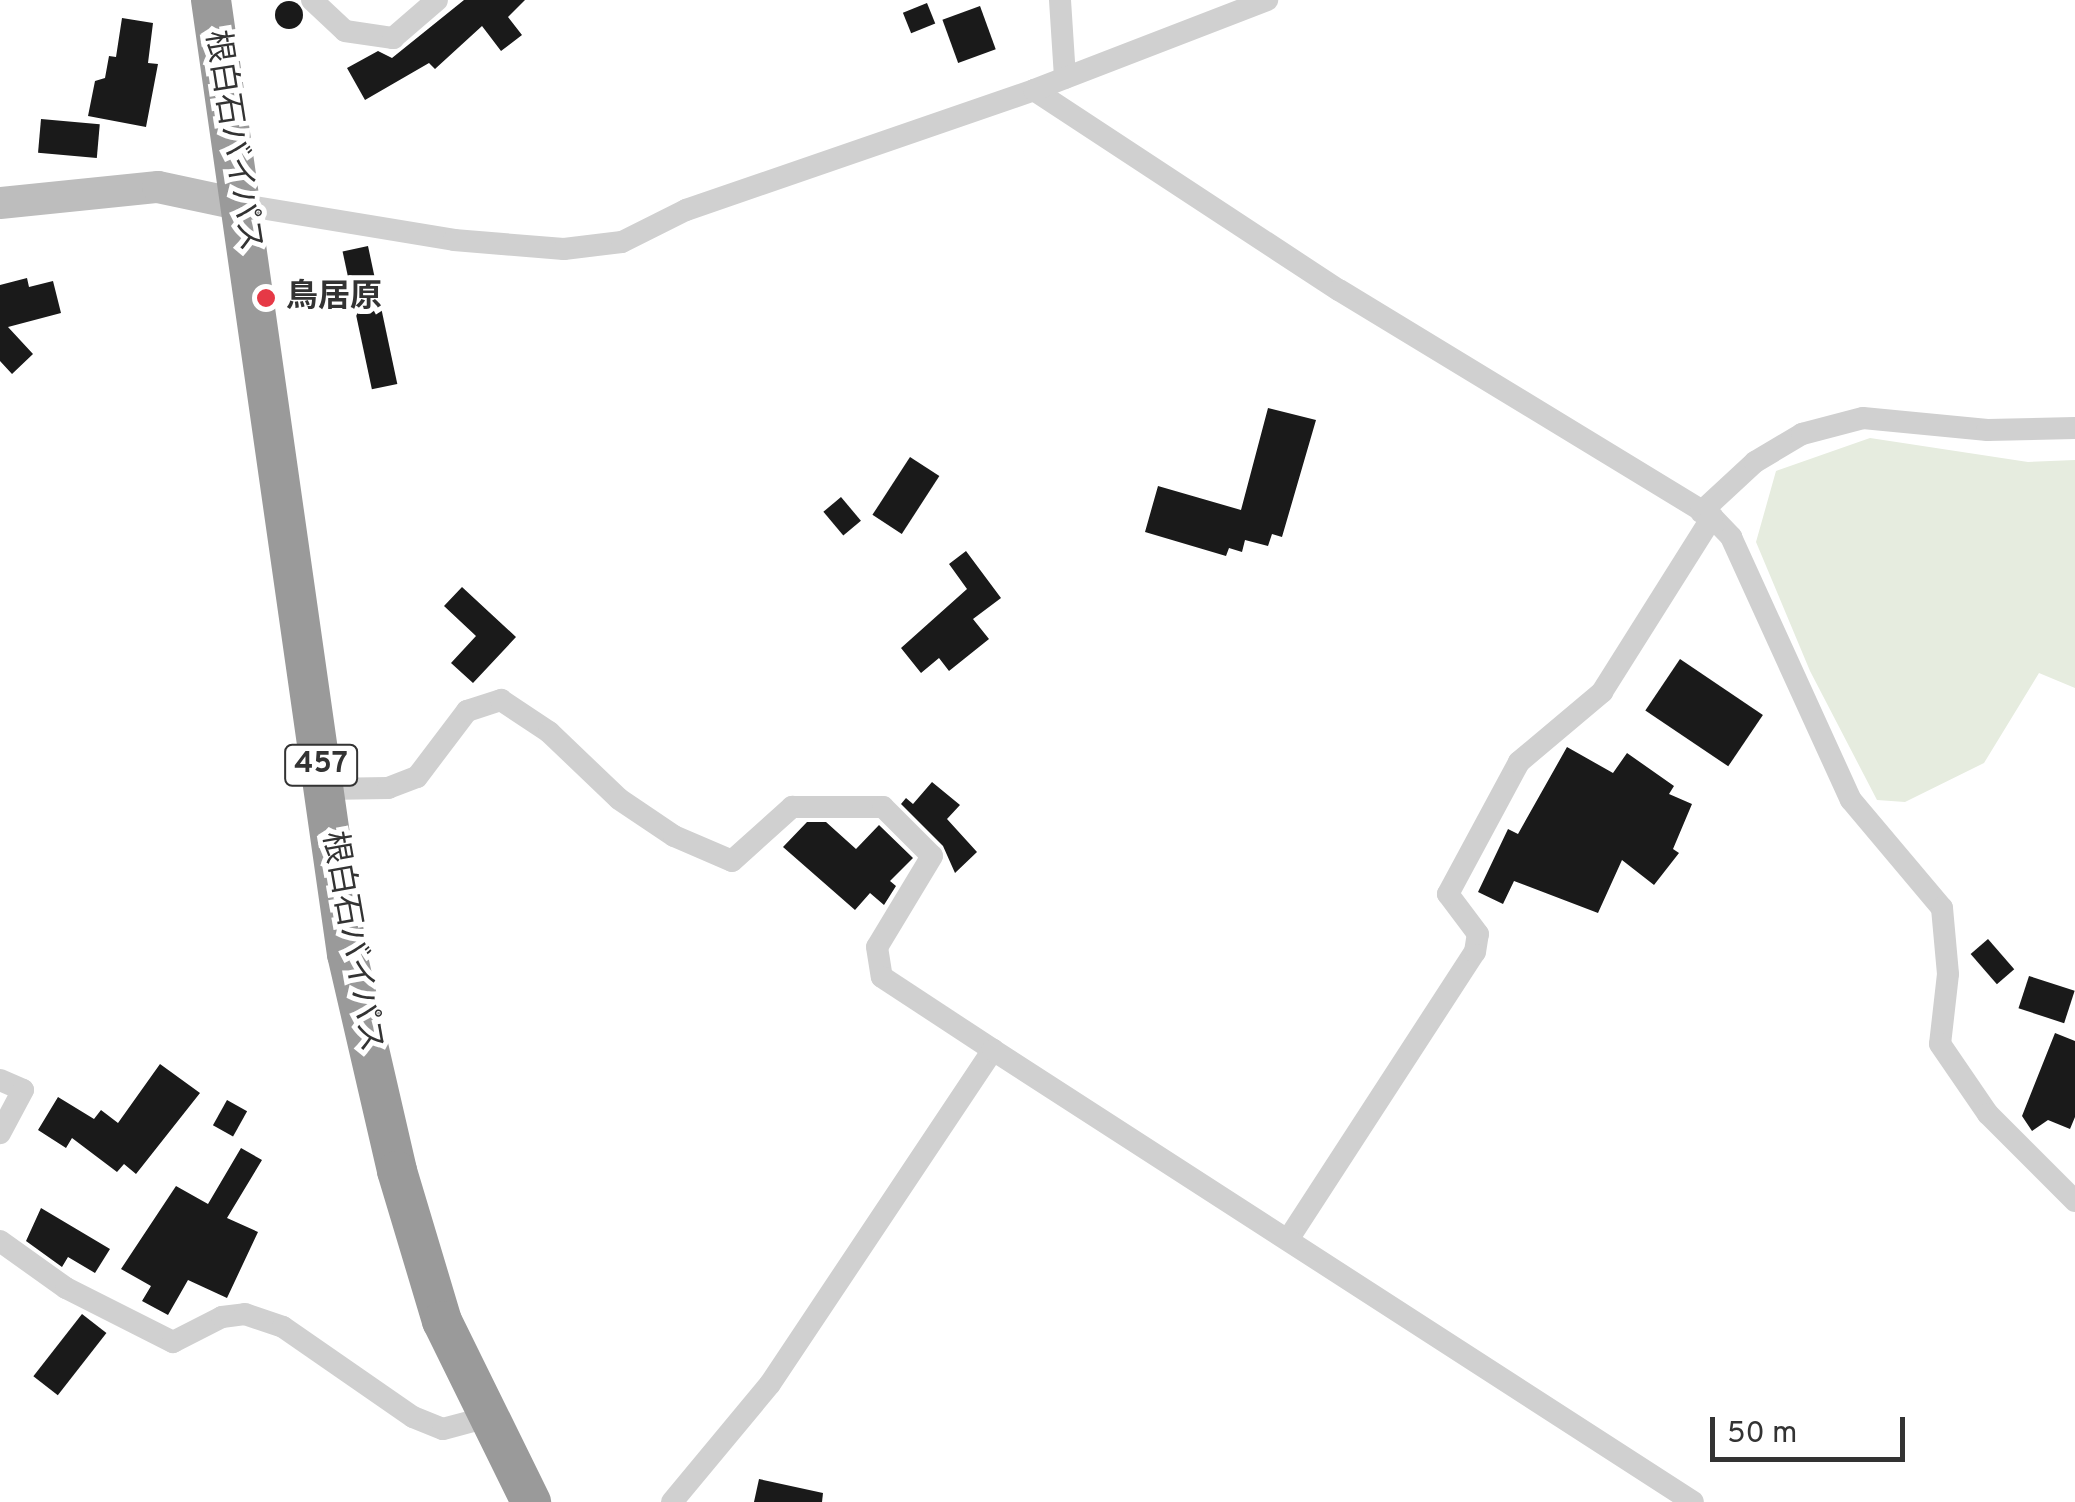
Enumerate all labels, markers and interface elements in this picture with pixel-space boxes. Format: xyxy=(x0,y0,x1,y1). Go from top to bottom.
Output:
street label: 根白石バイパス xyxy=(196,27,268,255)
place label: 鳥居原 xyxy=(286,279,382,317)
marker: 鳥居原 xyxy=(255,287,277,309)
road number: 457 xyxy=(284,740,358,790)
street label: 根白石バイパス xyxy=(313,828,389,1056)
scale bar xyxy=(1715,1397,1910,1459)
text: 50 m xyxy=(1727,1416,1797,1453)

